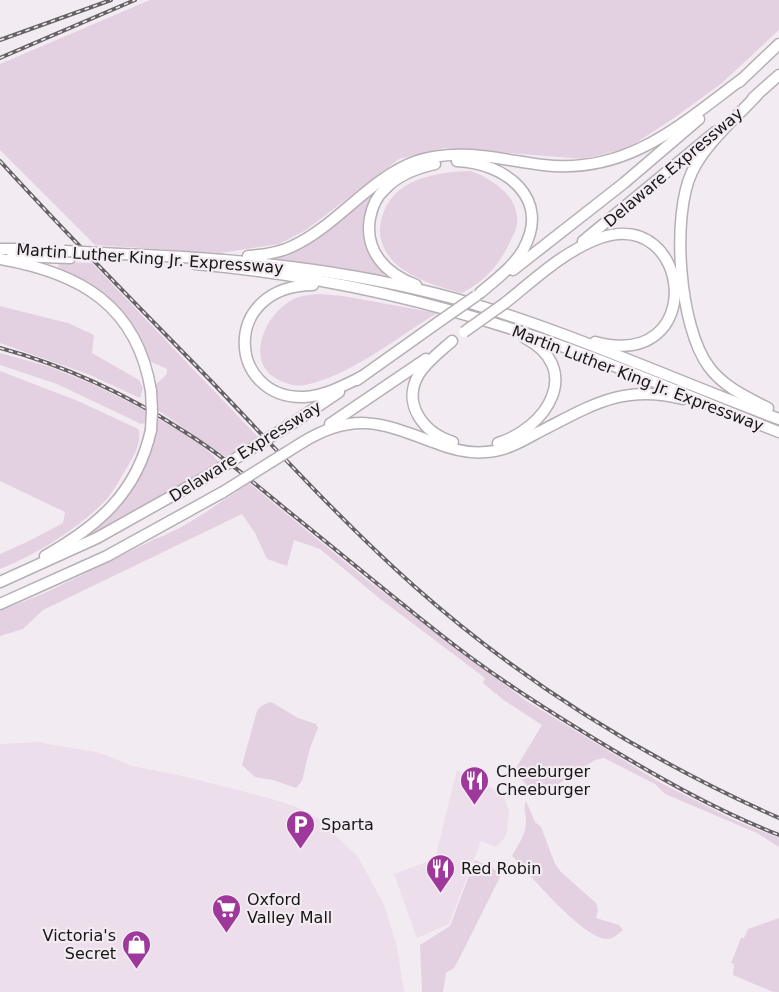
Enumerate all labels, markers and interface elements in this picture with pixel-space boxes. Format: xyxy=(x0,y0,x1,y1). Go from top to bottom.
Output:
street label: Delaware Expressway xyxy=(600,104,747,231)
street label: Martin Luther King Jr. Expressway xyxy=(16,240,284,277)
street label: Martin Luther King Jr. Expressway xyxy=(509,322,766,435)
street label: Delaware Expressway xyxy=(166,397,325,506)
place label: Cheeburger Cheeburger xyxy=(496,762,591,799)
restaurant icon: Cheeburger Cheeburger xyxy=(459,764,491,806)
parking icon: Sparta xyxy=(284,808,316,850)
place label: Sparta xyxy=(321,815,374,834)
restaurant icon: Red Robin xyxy=(424,852,456,894)
place label: Red Robin xyxy=(461,859,541,878)
place label: Oxford Valley Mall xyxy=(247,890,332,927)
supermarket icon: Oxford Valley Mall xyxy=(210,892,242,934)
place label: Victoria's Secret xyxy=(43,926,116,963)
shop icon: Victoria's Secret xyxy=(121,928,153,970)

